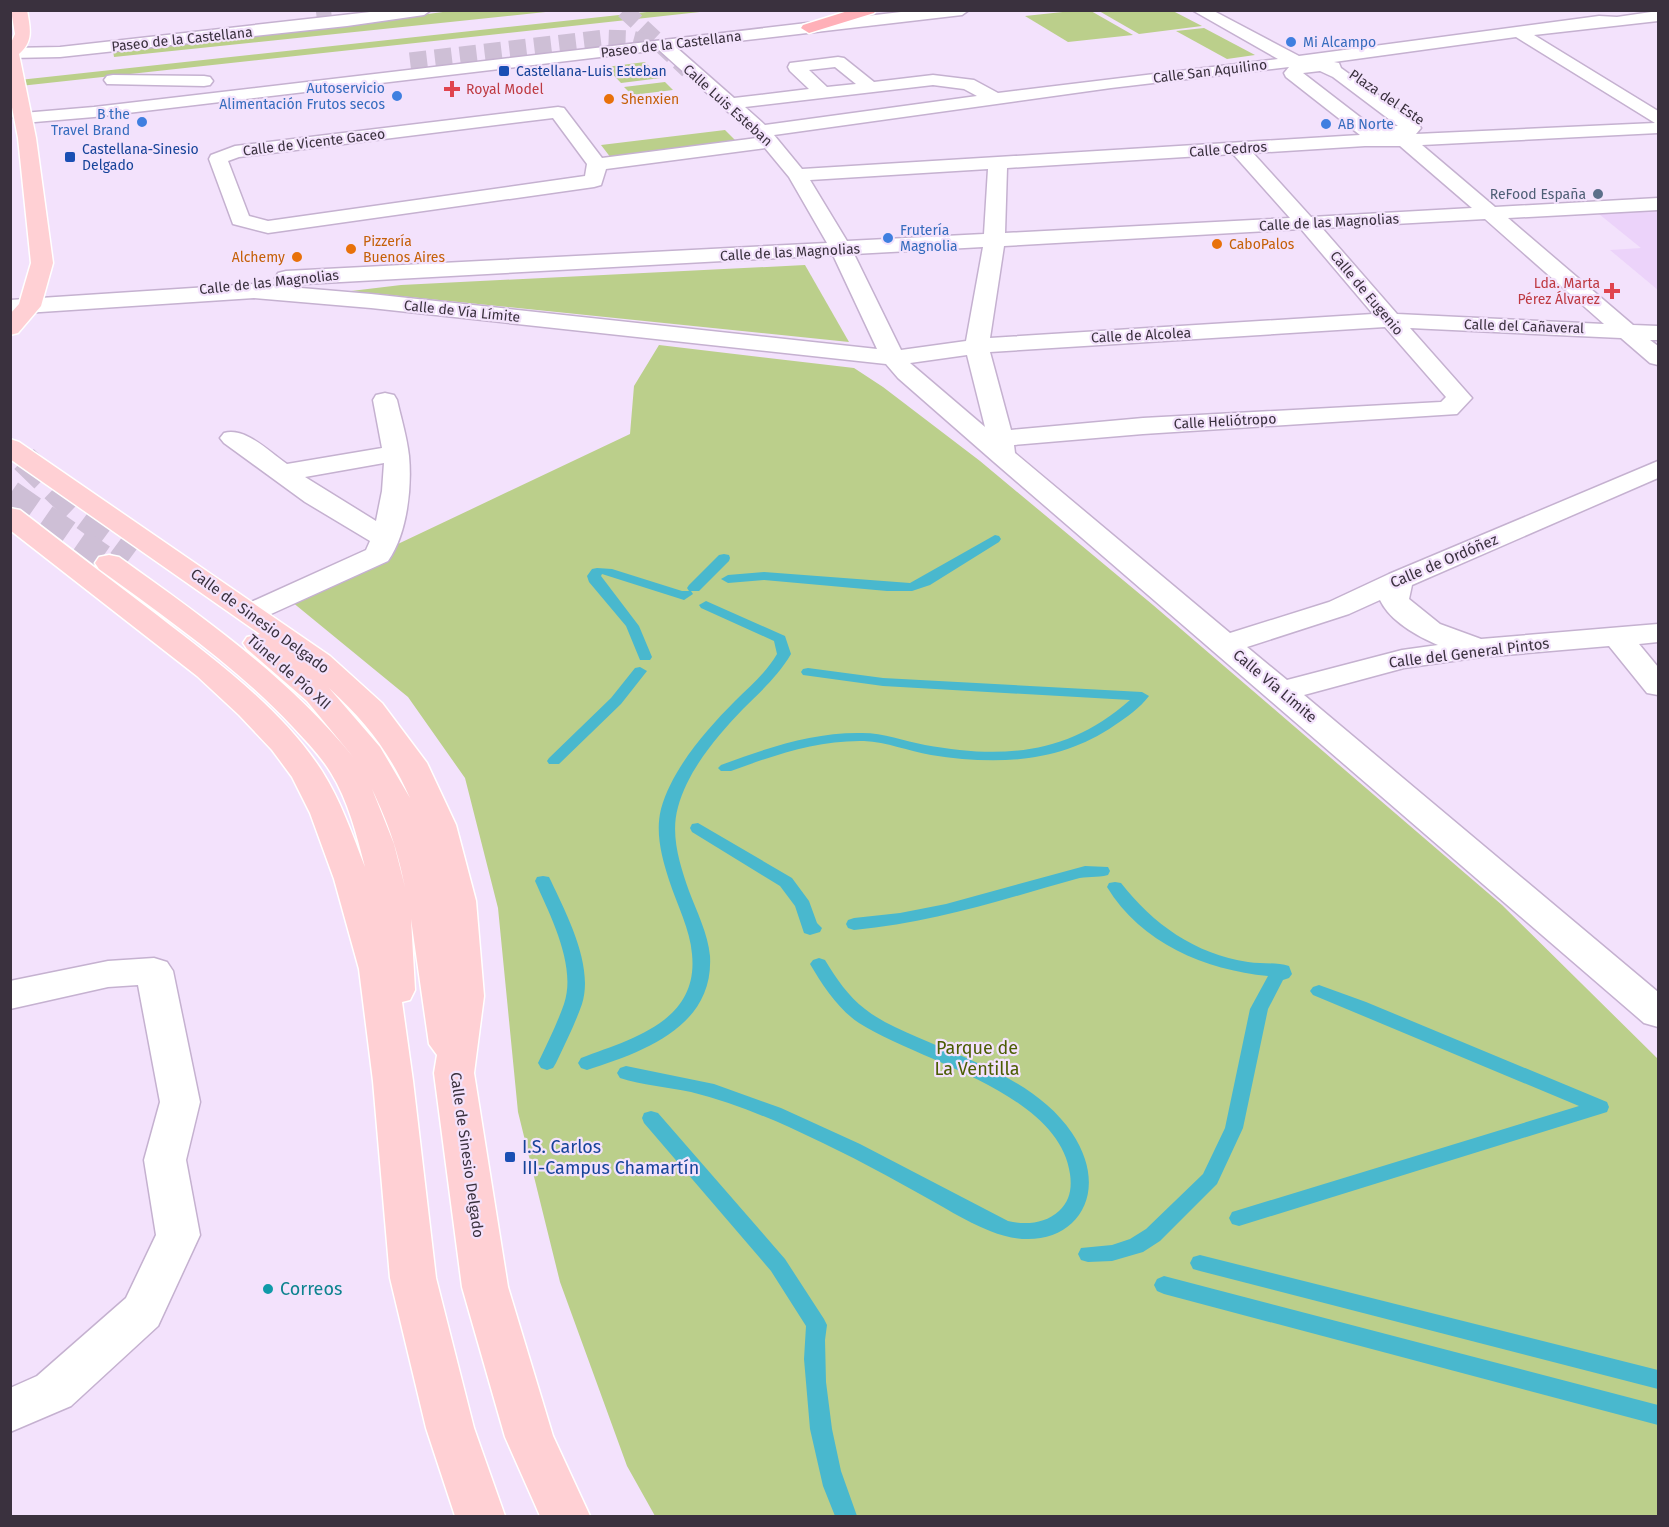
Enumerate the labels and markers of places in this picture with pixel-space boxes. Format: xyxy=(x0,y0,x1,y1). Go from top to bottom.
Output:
place label: Mi Alcampo xyxy=(1303,34,1376,51)
marker: Mi Alcampo xyxy=(1284,35,1298,49)
place label: Castellana-Luis Esteban xyxy=(516,63,667,80)
marker: Castellana-Luis Esteban xyxy=(497,64,511,78)
place label: Autoservicio Alimentación Frutos secos xyxy=(219,80,385,113)
marker: Royal Model xyxy=(443,80,461,98)
place label: Royal Model xyxy=(466,81,544,98)
marker: Autoservicio Alimentación Frutos secos xyxy=(390,89,404,103)
place label: Shenxien xyxy=(621,91,679,108)
marker: Shenxien xyxy=(602,92,616,106)
place label: B the Travel Brand xyxy=(51,106,130,139)
marker: B the Travel Brand xyxy=(135,115,149,129)
place label: AB Norte xyxy=(1338,116,1394,133)
marker: AB Norte xyxy=(1319,117,1333,131)
place label: Castellana-Sinesio Delgado xyxy=(82,141,199,174)
marker: Castellana-Sinesio Delgado xyxy=(63,150,77,164)
place label: ReFood España xyxy=(1490,186,1586,203)
marker: ReFood España xyxy=(1591,187,1605,201)
place label: Frutería Magnolia xyxy=(900,222,958,255)
marker: Frutería Magnolia xyxy=(881,231,895,245)
place label: Pizzería Buenos Aires xyxy=(363,233,446,266)
place label: CaboPalos xyxy=(1229,236,1295,253)
marker: CaboPalos xyxy=(1210,237,1224,251)
marker: Pizzería Buenos Aires xyxy=(344,242,358,256)
place label: Alchemy xyxy=(232,249,285,266)
marker: Alchemy xyxy=(290,250,304,264)
place label: Lda. Marta Pérez Álvarez xyxy=(1517,275,1600,308)
marker: Lda. Marta Pérez Álvarez xyxy=(1605,284,1619,298)
place label: I.S. Carlos III-Campus Chamartín xyxy=(522,1136,699,1179)
marker: I.S. Carlos III-Campus Chamartín xyxy=(503,1150,517,1164)
place label: Correos xyxy=(280,1278,342,1300)
marker: Correos xyxy=(261,1282,275,1296)

